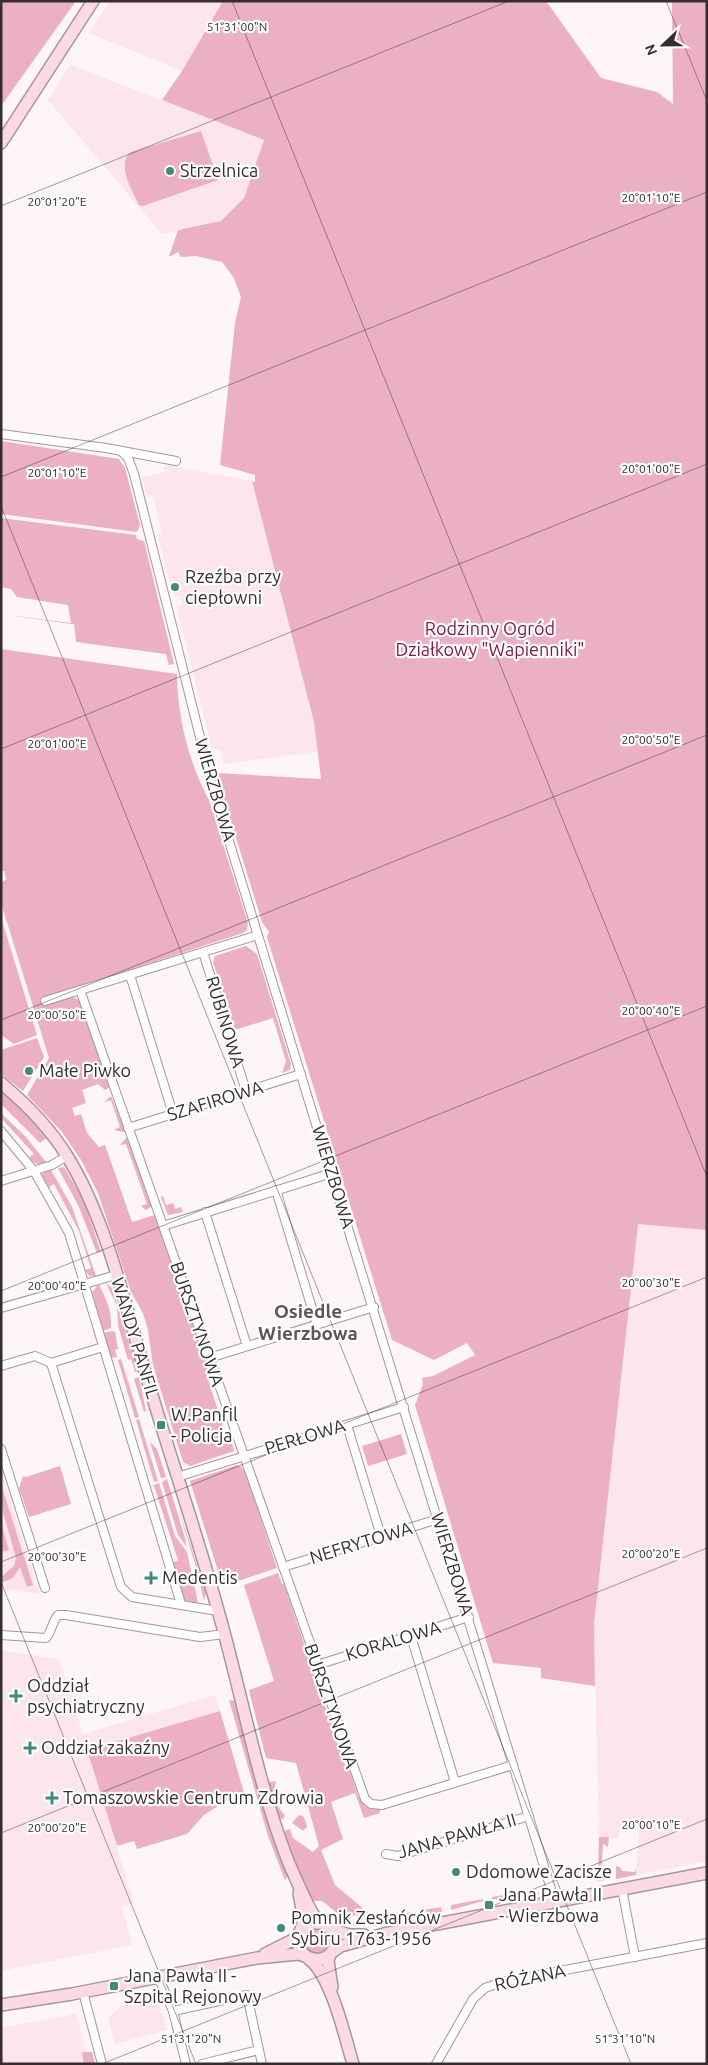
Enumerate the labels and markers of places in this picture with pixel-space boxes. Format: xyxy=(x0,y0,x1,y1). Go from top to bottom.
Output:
place label: Strzelnica xyxy=(180,160,258,180)
marker: Strzelnica xyxy=(164,165,176,177)
place label: Rzeźba przy ciepłowni xyxy=(185,566,281,607)
marker: Rzeźba przy ciepłowni xyxy=(169,581,181,593)
place label: Małe Piwko xyxy=(39,1060,131,1080)
marker: Małe Piwko xyxy=(23,1065,35,1077)
place label: W.Panfil - Policja xyxy=(171,1404,238,1445)
marker: W.Panfil - Policja xyxy=(155,1419,167,1431)
place label: Medentis xyxy=(162,1567,238,1587)
marker: Medentis xyxy=(144,1571,158,1585)
place label: Oddział psychiatryczny xyxy=(27,1675,145,1716)
marker: Oddział psychiatryczny xyxy=(9,1689,23,1703)
place label: Oddział zakaźny xyxy=(41,1737,170,1757)
marker: Oddział zakaźny xyxy=(23,1741,37,1755)
place label: Tomaszowskie Centrum Zdrowia xyxy=(63,1787,324,1807)
marker: Tomaszowskie Centrum Zdrowia xyxy=(45,1791,59,1805)
place label: Ddomowe Zacisze xyxy=(466,1861,612,1881)
marker: Ddomowe Zacisze xyxy=(450,1866,462,1878)
place label: Jana Pawła II - Wierzbowa xyxy=(499,1884,602,1925)
marker: Jana Pawła II - Wierzbowa xyxy=(483,1899,495,1911)
place label: Pomnik Zesłańców Sybiru 1763-1956 xyxy=(291,1907,441,1948)
marker: Pomnik Zesłańców Sybiru 1763-1956 xyxy=(275,1922,287,1934)
place label: Jana Pawła II - Szpital Rejonowy xyxy=(124,1965,262,2006)
marker: Jana Pawła II - Szpital Rejonowy xyxy=(108,1980,120,1992)

